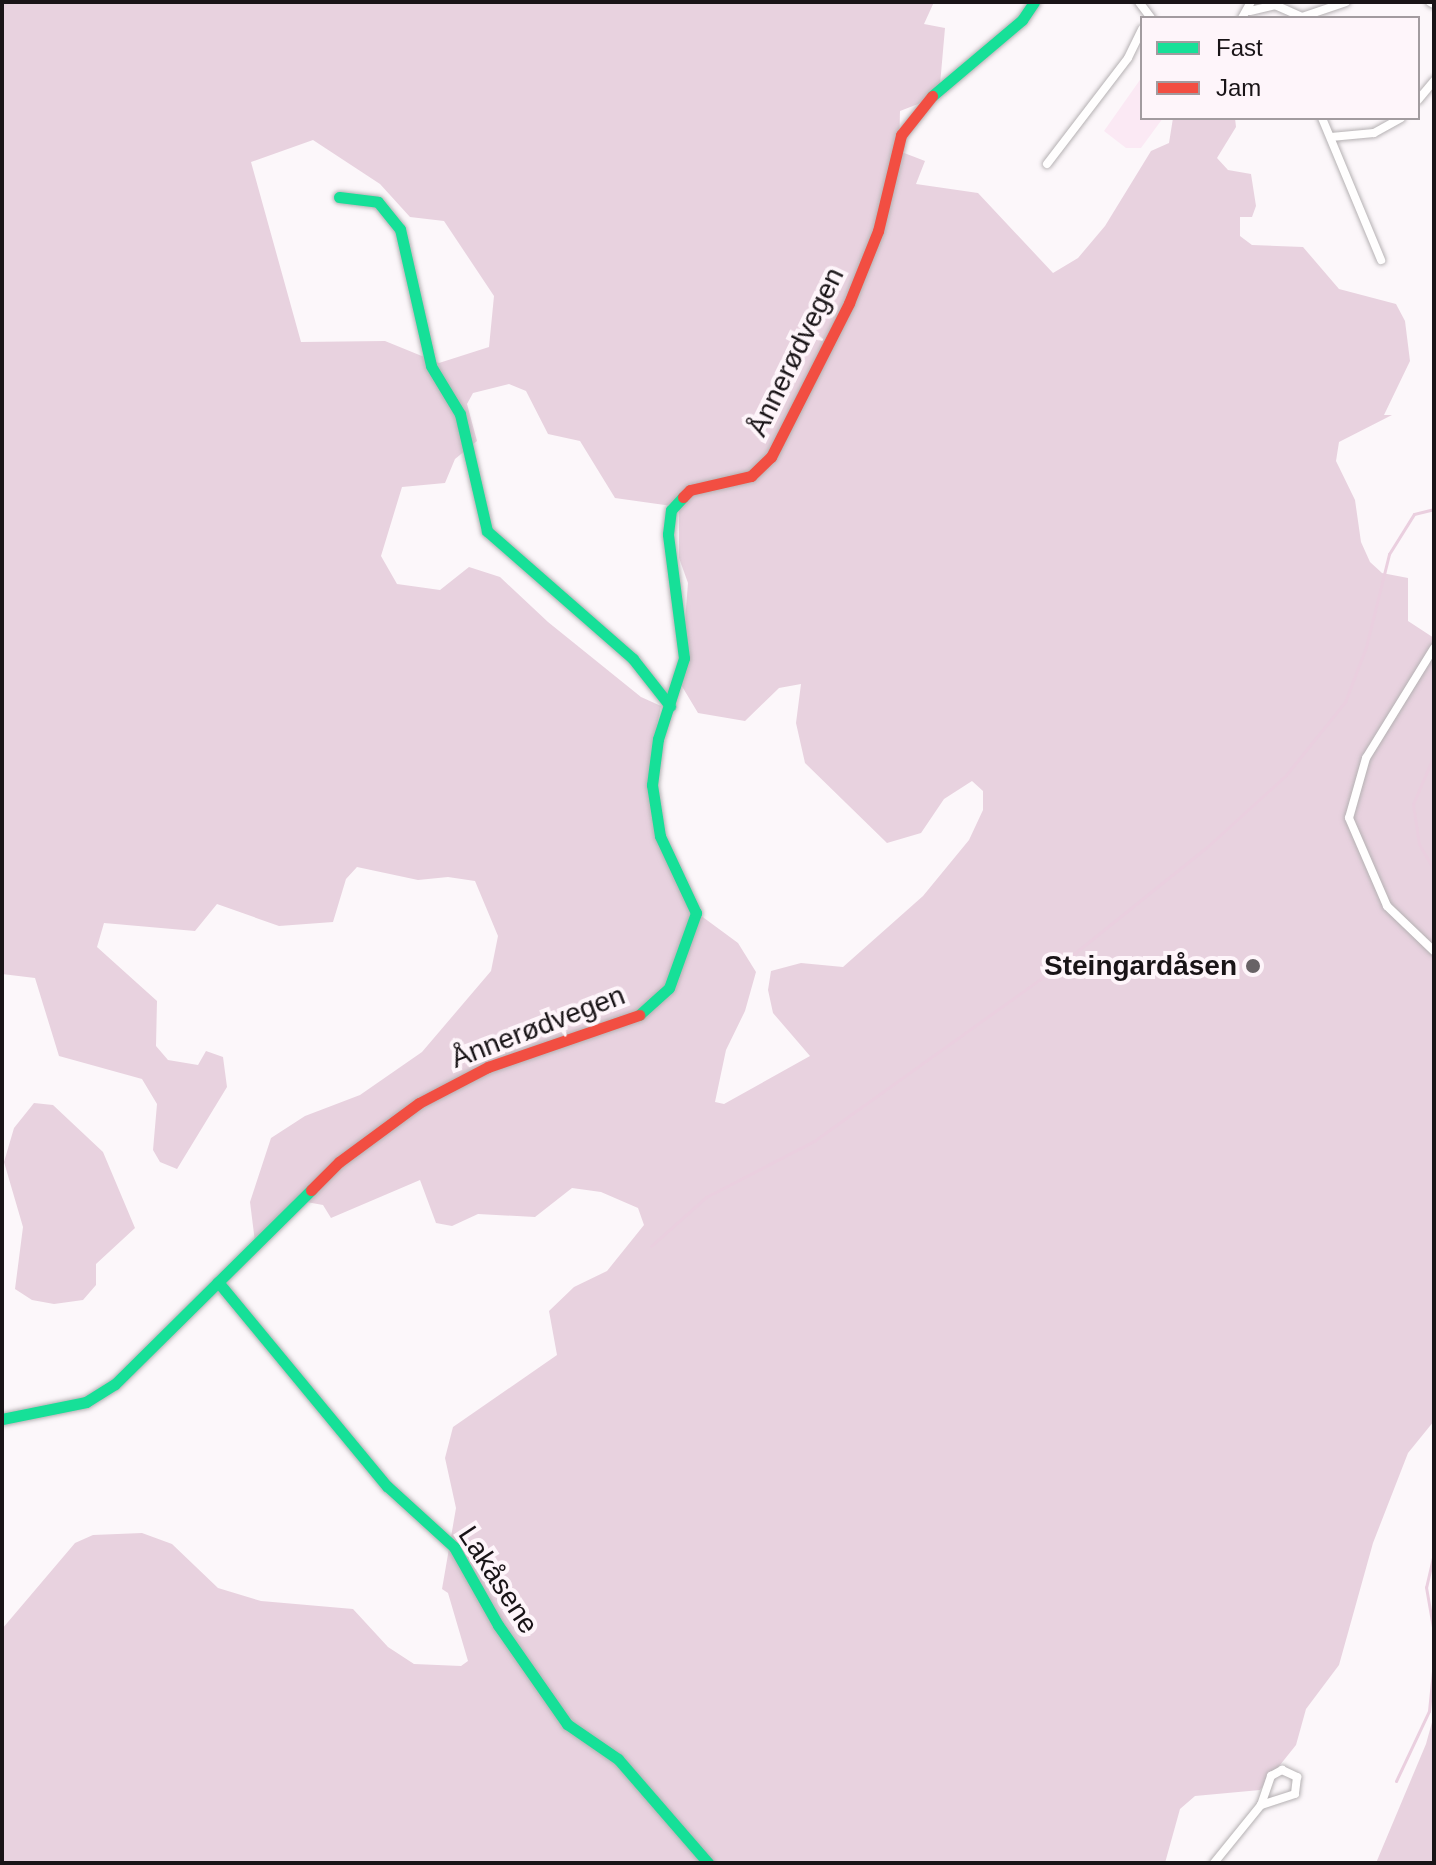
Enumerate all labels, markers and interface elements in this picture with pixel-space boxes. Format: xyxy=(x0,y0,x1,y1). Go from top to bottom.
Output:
legend xyxy=(1140,16,1420,120)
text: Fast xyxy=(1216,34,1263,61)
text: Jam xyxy=(1216,74,1261,101)
street label: Ånnerødvegen xyxy=(741,262,851,442)
place label: Steingardåsen xyxy=(1044,949,1237,983)
marker: Steingardåsen xyxy=(1244,957,1262,975)
street label: Ånnerødvegen xyxy=(446,978,630,1076)
street label: Lakåsene xyxy=(451,1520,545,1640)

